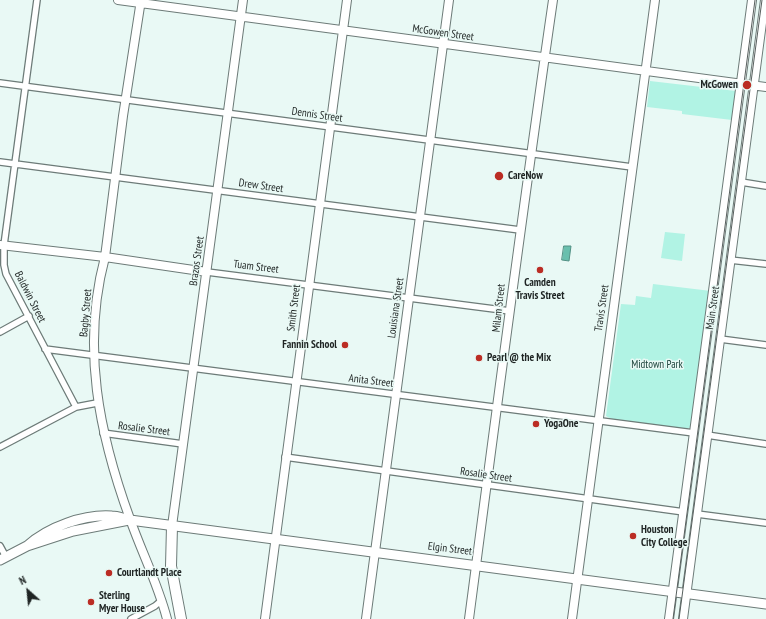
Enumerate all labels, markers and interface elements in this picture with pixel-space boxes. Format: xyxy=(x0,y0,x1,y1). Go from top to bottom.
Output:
street label: McGowen Street xyxy=(411,22,475,44)
place label: McGowen xyxy=(700,78,738,92)
marker: McGowen xyxy=(741,79,753,91)
street label: Dennis Street xyxy=(291,105,343,125)
place label: CareNow xyxy=(508,169,543,183)
marker: CareNow xyxy=(493,170,505,182)
street label: Drew Street xyxy=(238,176,284,196)
street label: Brazos Street xyxy=(187,235,207,287)
street label: Tuam Street xyxy=(233,258,279,276)
marker: Camden Travis Street xyxy=(535,265,545,275)
street label: Baldwin Street xyxy=(11,269,49,325)
place label: Camden Travis Street xyxy=(516,276,564,302)
street label: Louisiana Street xyxy=(385,277,407,339)
street label: Milam Street xyxy=(490,283,508,333)
street label: Smith Street xyxy=(285,284,303,332)
street label: Travis Street xyxy=(592,284,612,332)
street label: Main Street xyxy=(703,285,723,331)
street label: Bagby Street xyxy=(77,288,95,338)
place label: Fannin School xyxy=(282,338,337,352)
marker: Fannin School xyxy=(340,340,350,350)
place label: Pearl @ the Mix xyxy=(487,351,551,365)
marker: Pearl @ the Mix xyxy=(474,353,484,363)
park label: Midtown Park xyxy=(631,358,683,372)
street label: Anita Street xyxy=(348,372,394,390)
place label: YogaOne xyxy=(544,417,578,431)
street label: Rosalie Street xyxy=(117,419,171,439)
marker: YogaOne xyxy=(531,419,541,429)
street label: Rosalie Street xyxy=(459,465,513,485)
place label: Houston City College xyxy=(641,523,687,549)
marker: Houston City College xyxy=(628,531,638,541)
street label: Elgin Street xyxy=(427,540,473,558)
place label: Courtlandt Place xyxy=(117,566,182,580)
marker: Courtlandt Place xyxy=(104,568,114,578)
north arrow xyxy=(8,571,48,611)
text: N xyxy=(17,573,28,588)
place label: Sterling Myer House xyxy=(99,589,145,615)
marker: Sterling Myer House xyxy=(86,597,96,607)

